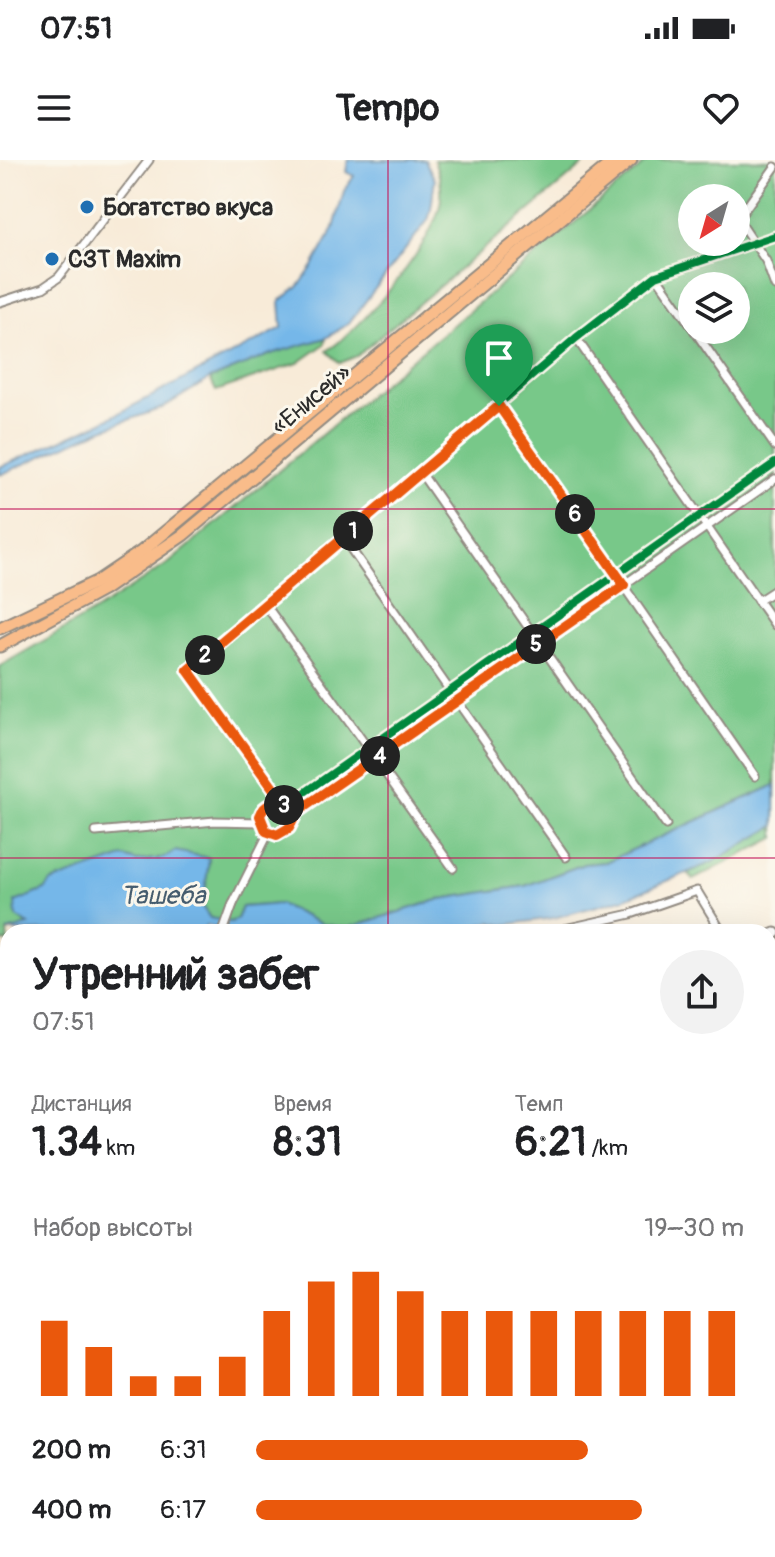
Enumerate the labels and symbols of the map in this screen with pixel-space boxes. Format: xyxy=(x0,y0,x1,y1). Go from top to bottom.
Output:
north arrow xyxy=(678,184,750,256)
place label: Богатство вкуса xyxy=(103,193,273,222)
marker: Богатство вкуса xyxy=(78,198,96,216)
place label: СЗТ Maxim xyxy=(68,245,181,274)
marker: СЗТ Maxim xyxy=(43,250,61,268)
pin xyxy=(465,324,533,406)
street label: «Енисей» xyxy=(266,358,357,441)
pin: 6 xyxy=(555,494,595,534)
pin: 1 xyxy=(333,511,373,551)
pin: 5 xyxy=(516,624,556,664)
pin: 2 xyxy=(185,635,225,675)
pin: 4 xyxy=(360,736,400,776)
pin: 3 xyxy=(264,785,304,825)
water label: Ташеба xyxy=(121,880,207,912)

